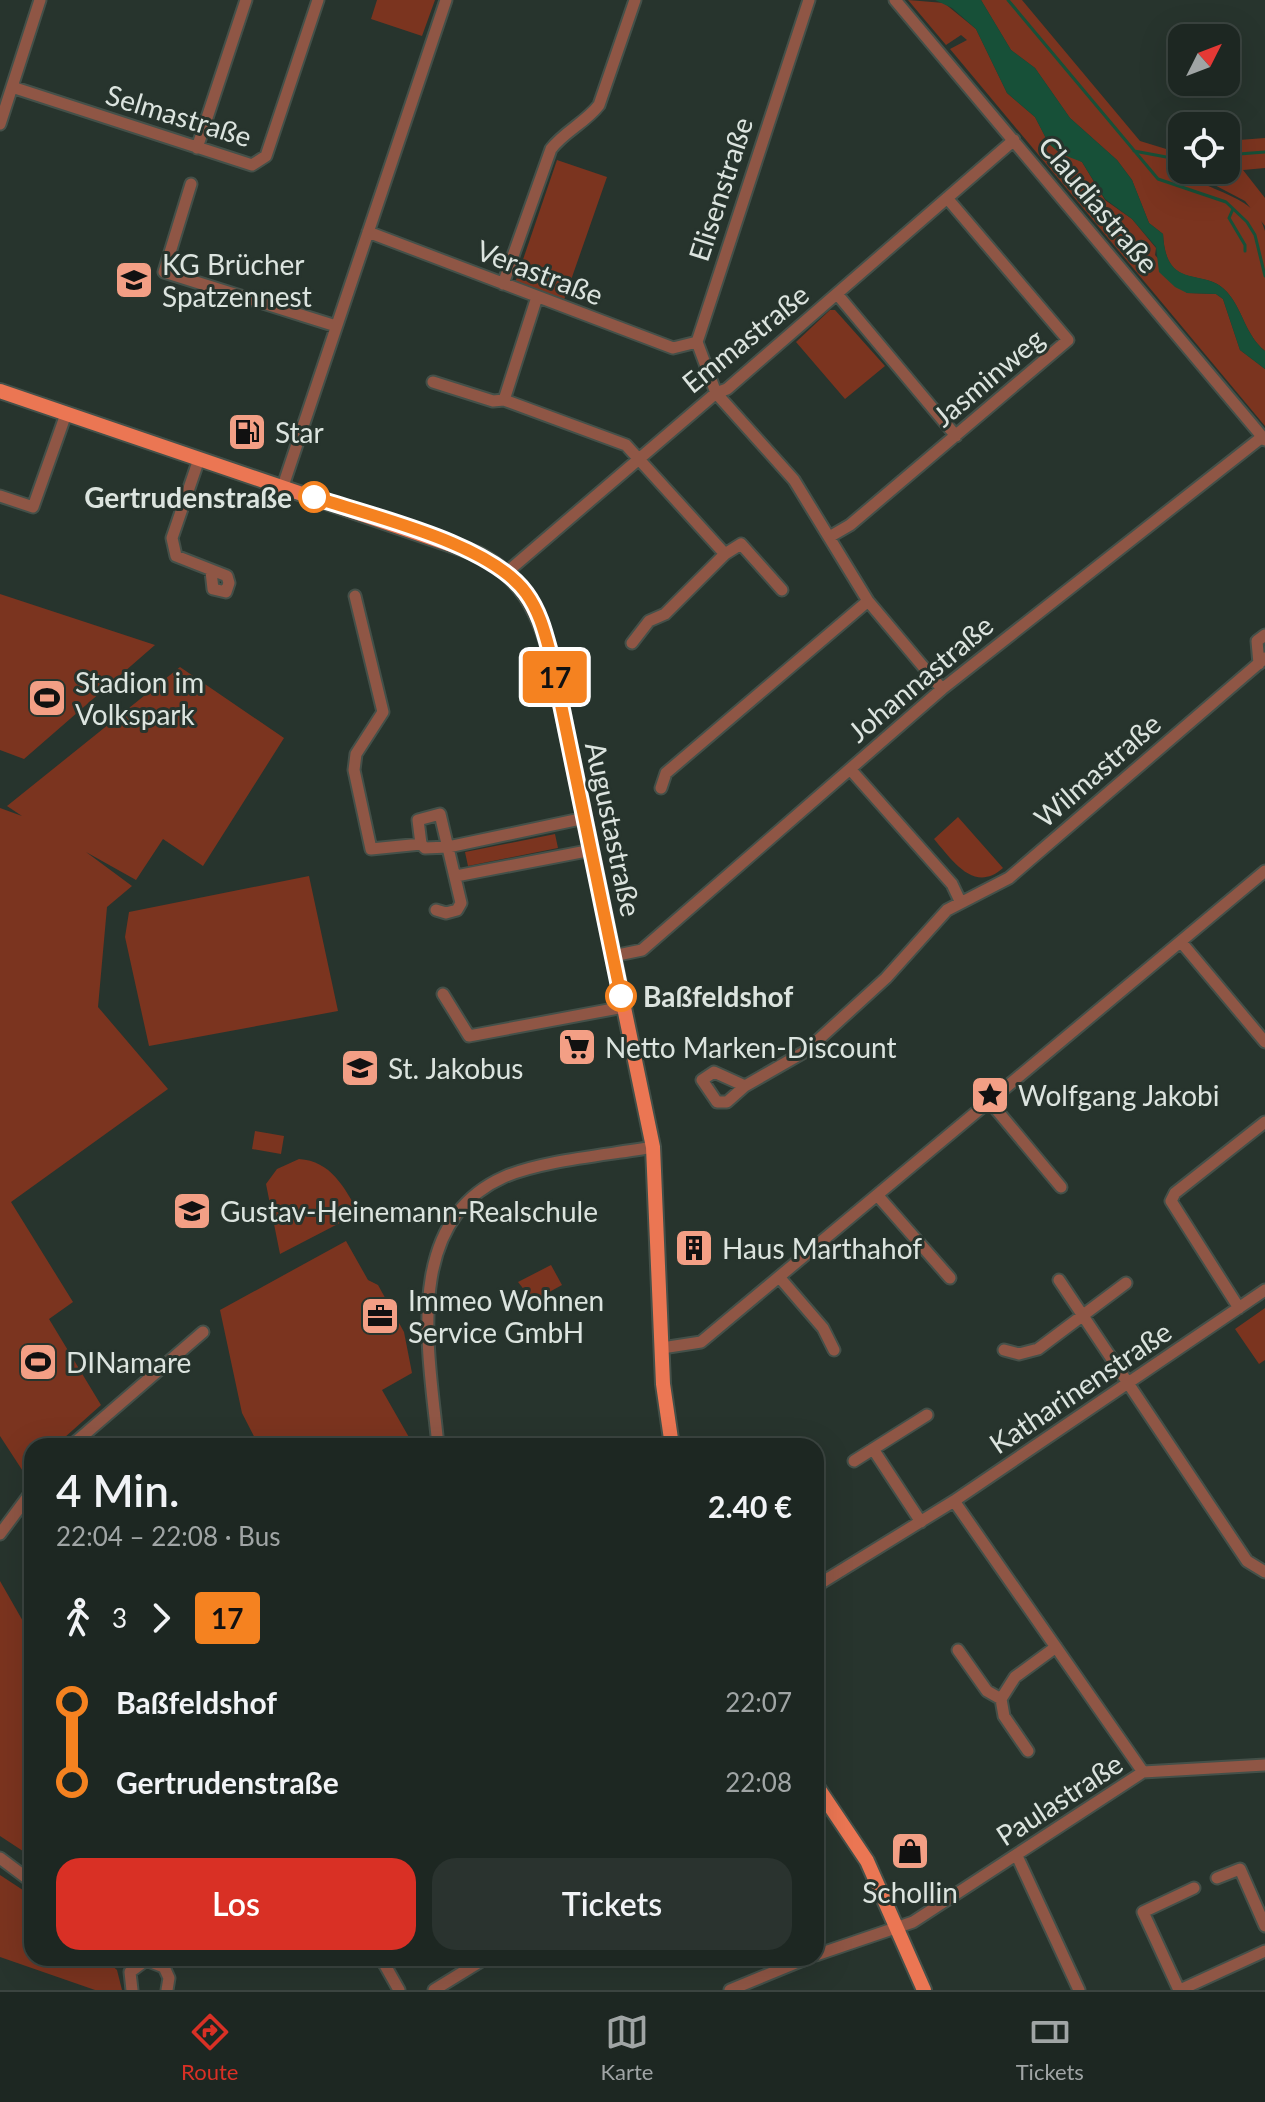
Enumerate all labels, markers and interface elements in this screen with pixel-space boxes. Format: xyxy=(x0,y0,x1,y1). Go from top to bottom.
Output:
north arrow xyxy=(1168,24,1240,96)
map controls xyxy=(1168,24,1240,184)
street label: Selmastraße xyxy=(102,77,256,153)
button: locate xyxy=(1168,112,1240,184)
street label: Elisenstraße xyxy=(681,113,759,265)
street label: Claudiastraße xyxy=(1032,129,1166,279)
street label: Verastraße xyxy=(472,232,608,312)
place label: KG Brücher Spatzennest xyxy=(162,247,312,313)
school or university icon: KG Brücher Spatzennest xyxy=(113,259,155,301)
street label: Emmastraße xyxy=(675,277,815,399)
street label: Jasminweg xyxy=(926,321,1050,433)
fuel station icon: Star xyxy=(226,411,268,453)
place label: Star xyxy=(275,415,324,449)
place label: Gertrudenstraße xyxy=(84,480,292,514)
marker: Gertrudenstraße xyxy=(299,482,329,512)
street label: Johannastraße xyxy=(841,607,999,749)
line badge: 17 xyxy=(519,651,591,703)
text: 17 xyxy=(539,660,571,694)
place label: Stadion im Volkspark xyxy=(75,665,204,731)
sports icon: Stadion im Volkspark xyxy=(26,677,68,719)
street label: Wilmastraße xyxy=(1027,706,1167,834)
street label: Augustastraße xyxy=(579,739,649,919)
place label: Baßfeldshof xyxy=(643,979,793,1013)
marker: Baßfeldshof xyxy=(606,981,636,1011)
supermarket icon: Netto Marken-Discount xyxy=(556,1026,598,1068)
place label: Netto Marken-Discount xyxy=(605,1030,897,1064)
school or university icon: St. Jakobus xyxy=(339,1047,381,1089)
place label: St. Jakobus xyxy=(388,1051,523,1085)
place icon: Wolfgang Jakobi xyxy=(969,1074,1011,1116)
place label: Wolfgang Jakobi xyxy=(1018,1078,1219,1112)
school or university icon: Gustav-Heinemann-Realschule xyxy=(171,1190,213,1232)
place label: Gustav-Heinemann-Realschule xyxy=(220,1194,598,1228)
building icon: Haus Marthahof xyxy=(673,1227,715,1269)
place label: Haus Marthahof xyxy=(722,1231,922,1265)
place label: Immeo Wohnen Service GmbH xyxy=(408,1283,604,1349)
office icon: Immeo Wohnen Service GmbH xyxy=(359,1295,401,1337)
street label: Katharinenstraße xyxy=(983,1314,1177,1460)
sports icon: DINamare xyxy=(17,1341,59,1383)
place label: DINamare xyxy=(66,1345,191,1379)
text: 4 Min. xyxy=(56,1464,179,1516)
text: 2.40 € xyxy=(708,1488,792,1524)
text: 22:04 – 22:08 · Bus xyxy=(56,1520,280,1552)
icon: walk xyxy=(56,1596,100,1640)
icon: forward xyxy=(139,1596,183,1640)
text: 17 xyxy=(211,1601,244,1635)
text: 3 xyxy=(112,1602,127,1634)
text: Baßfeldshof xyxy=(116,1684,277,1720)
text: 22:07 xyxy=(725,1686,792,1718)
street label: Paulastraße xyxy=(990,1746,1128,1852)
text: Gertrudenstraße xyxy=(116,1764,339,1800)
text: 22:08 xyxy=(725,1766,792,1798)
shop icon: Schollin xyxy=(889,1830,931,1872)
button: Los xyxy=(56,1858,416,1950)
button: Tickets xyxy=(432,1858,792,1950)
place label: Schollin xyxy=(862,1875,958,1909)
tab: Route xyxy=(181,2010,238,2085)
tab: Karte xyxy=(601,2010,653,2085)
tab: Tickets xyxy=(1016,2010,1084,2085)

